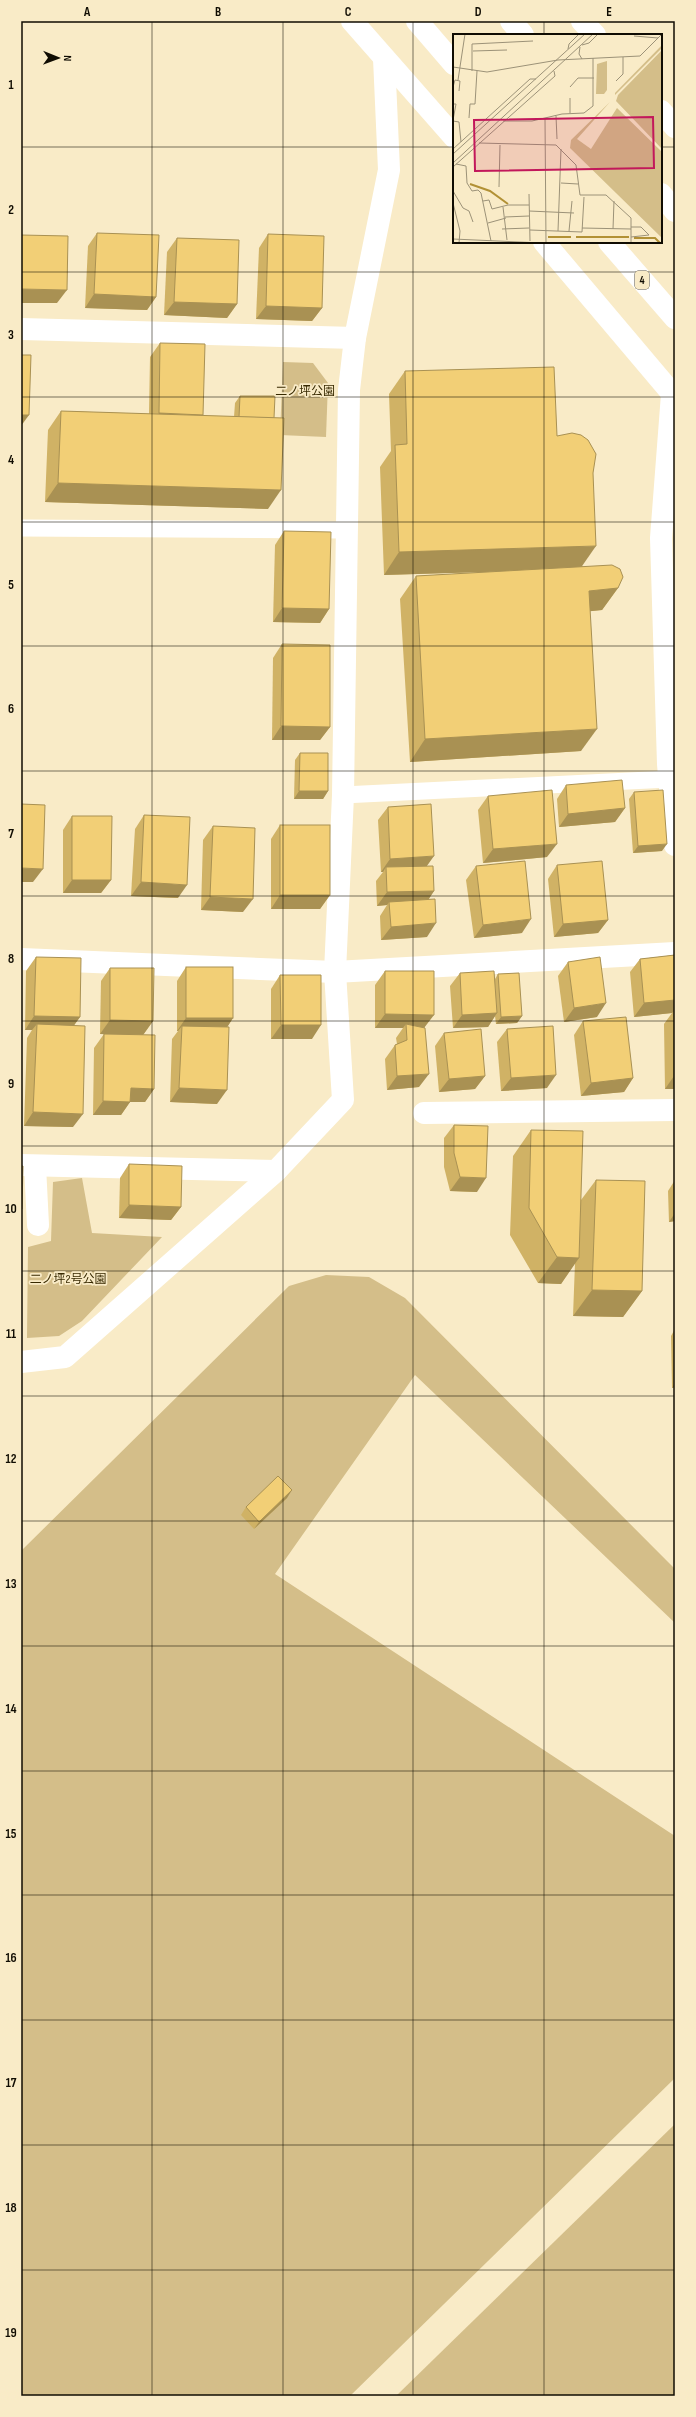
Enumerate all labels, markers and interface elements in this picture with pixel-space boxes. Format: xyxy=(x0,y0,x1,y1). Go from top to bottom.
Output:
text: A xyxy=(83,4,91,20)
text: B xyxy=(215,4,221,20)
text: C xyxy=(345,4,352,20)
text: D xyxy=(475,4,482,20)
text: E xyxy=(606,4,612,20)
inset map xyxy=(453,34,662,243)
north arrow xyxy=(38,38,78,78)
text: N xyxy=(61,55,74,61)
text: 1 xyxy=(8,77,14,93)
text: 2 xyxy=(8,202,14,218)
road number: 4 xyxy=(635,271,649,289)
text: 3 xyxy=(8,327,14,343)
park label: 二ノ坪公園 xyxy=(275,384,335,399)
text: 4 xyxy=(8,452,14,468)
text: 5 xyxy=(8,577,14,593)
text: 6 xyxy=(8,701,14,717)
text: 7 xyxy=(8,826,14,842)
text: 8 xyxy=(8,951,14,967)
text: 9 xyxy=(8,1076,14,1092)
text: 10 xyxy=(5,1201,17,1217)
park label: 二ノ坪2号公園 xyxy=(30,1272,106,1287)
text: 11 xyxy=(6,1326,16,1342)
text: 12 xyxy=(6,1451,17,1467)
text: 13 xyxy=(6,1576,17,1592)
text: 14 xyxy=(5,1701,17,1717)
text: 15 xyxy=(6,1826,17,1842)
text: 16 xyxy=(5,1950,17,1966)
text: 17 xyxy=(6,2075,17,2091)
text: 18 xyxy=(5,2200,17,2216)
text: 19 xyxy=(5,2325,17,2341)

